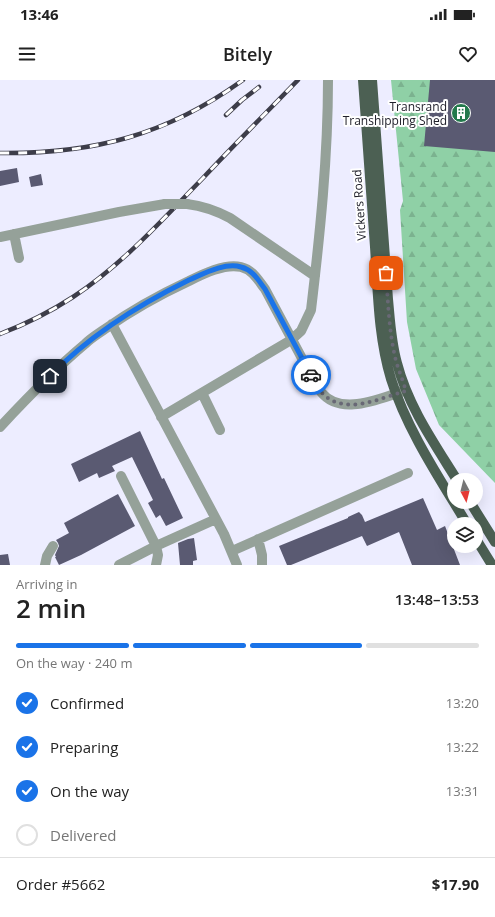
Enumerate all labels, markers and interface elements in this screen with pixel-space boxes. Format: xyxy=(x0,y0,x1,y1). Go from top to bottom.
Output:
text: 13:46 xyxy=(20,4,59,24)
text: Bitely xyxy=(223,42,272,66)
icon: menu xyxy=(16,43,38,65)
icon: heart xyxy=(457,43,479,65)
place label: Transrand Transhipping Shed xyxy=(343,98,447,129)
building icon: Transrand Transhipping Shed xyxy=(450,102,472,124)
street label: Vickers Road xyxy=(348,169,370,241)
pin xyxy=(369,256,403,290)
icon: bag xyxy=(375,262,397,284)
courier xyxy=(291,355,331,395)
pin xyxy=(33,359,67,393)
icon: car xyxy=(300,364,322,386)
icon: home xyxy=(39,365,61,387)
north arrow xyxy=(447,473,483,509)
map controls xyxy=(447,473,483,553)
button: layers xyxy=(447,517,483,553)
text: Arriving in xyxy=(16,575,78,593)
text: 13:48–13:53 xyxy=(395,589,479,609)
text: 2 min xyxy=(16,590,86,626)
text: On the way · 240 m xyxy=(16,654,132,672)
icon: check xyxy=(16,692,38,714)
text: Confirmed xyxy=(50,693,124,713)
text: 13:20 xyxy=(446,694,479,712)
icon: check xyxy=(16,736,38,758)
text: Preparing xyxy=(50,737,118,757)
text: 13:22 xyxy=(446,738,479,756)
icon: check xyxy=(16,780,38,802)
text: On the way xyxy=(50,781,129,801)
text: 13:31 xyxy=(446,782,479,800)
text: Delivered xyxy=(50,825,117,845)
text: Order #5662 xyxy=(16,874,105,894)
text: $17.90 xyxy=(432,874,479,894)

